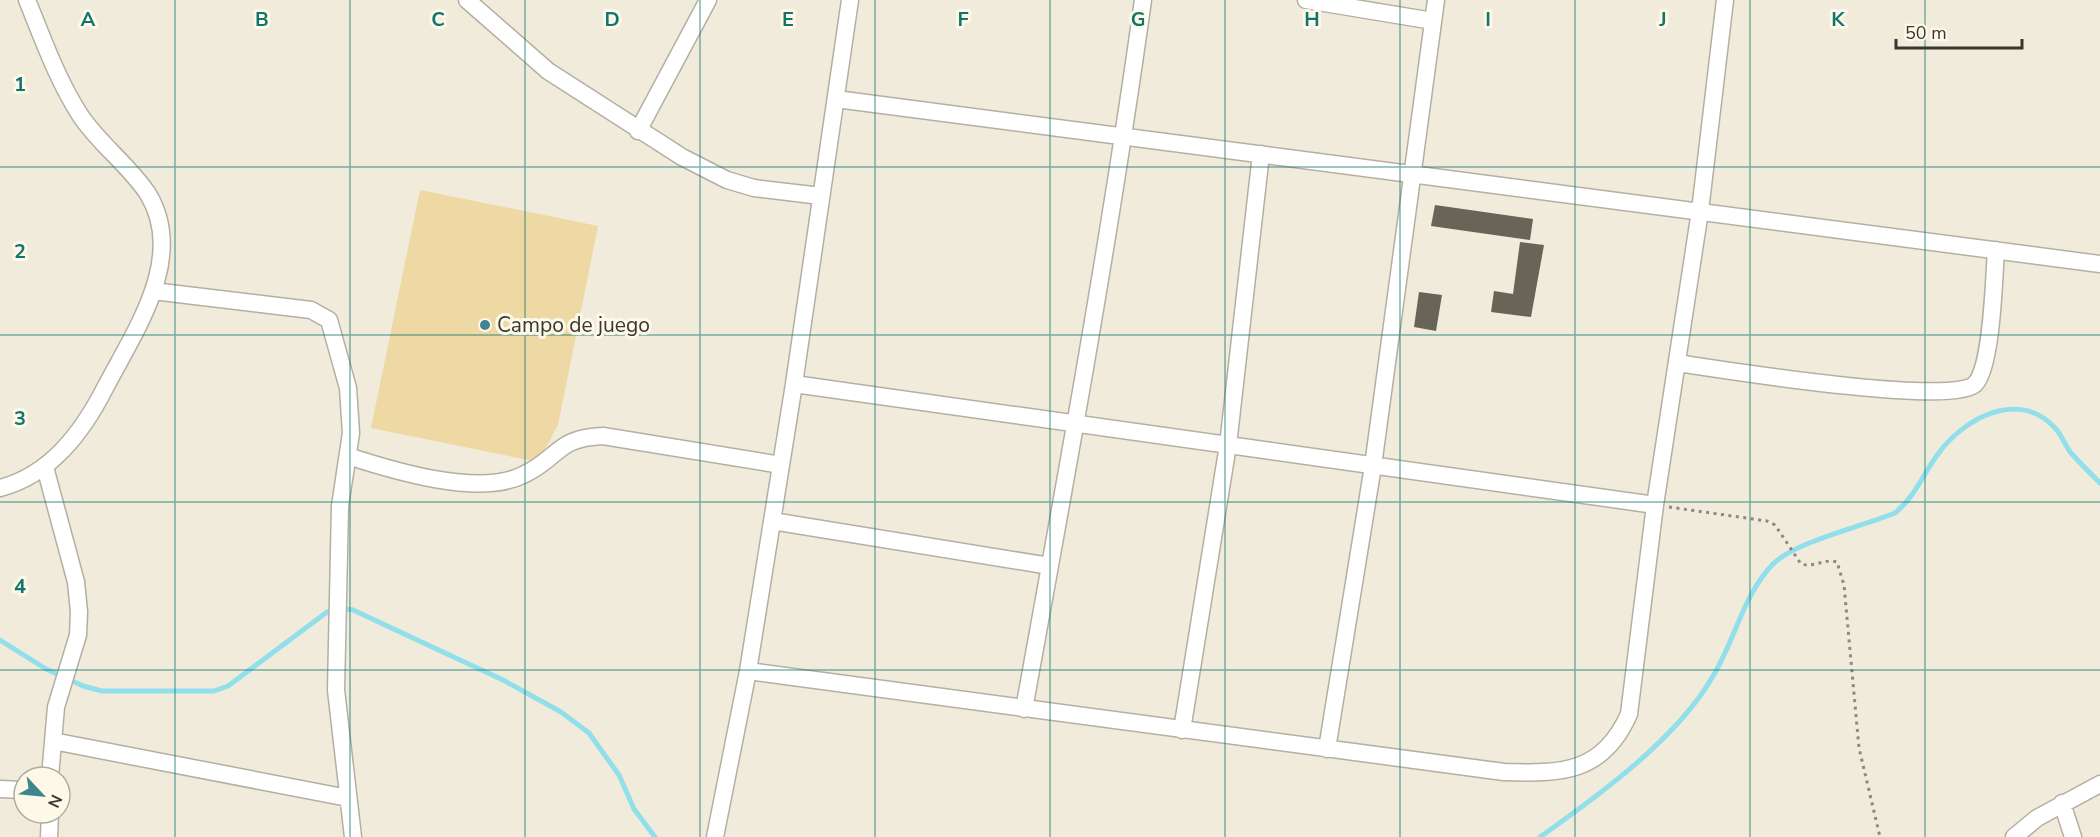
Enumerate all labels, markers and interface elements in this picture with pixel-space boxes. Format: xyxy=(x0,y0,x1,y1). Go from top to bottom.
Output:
text: A xyxy=(81,6,96,33)
text: B xyxy=(255,6,269,33)
text: C xyxy=(431,6,445,33)
text: D xyxy=(604,6,620,33)
text: E xyxy=(782,6,794,33)
text: F xyxy=(957,6,969,33)
text: G xyxy=(1131,6,1145,33)
text: H xyxy=(1304,6,1320,33)
text: I xyxy=(1485,6,1491,33)
text: J xyxy=(1658,6,1667,33)
text: K xyxy=(1831,6,1845,33)
scale bar xyxy=(1896,12,2022,50)
text: 50 m xyxy=(1905,21,1947,45)
text: 1 xyxy=(14,71,26,98)
text: 2 xyxy=(14,238,26,265)
place label: Campo de juego xyxy=(497,311,650,339)
marker: Campo de juego xyxy=(478,318,492,332)
text: 3 xyxy=(14,405,26,432)
text: 4 xyxy=(14,573,26,600)
north arrow xyxy=(12,765,72,825)
text: N xyxy=(42,791,67,811)

